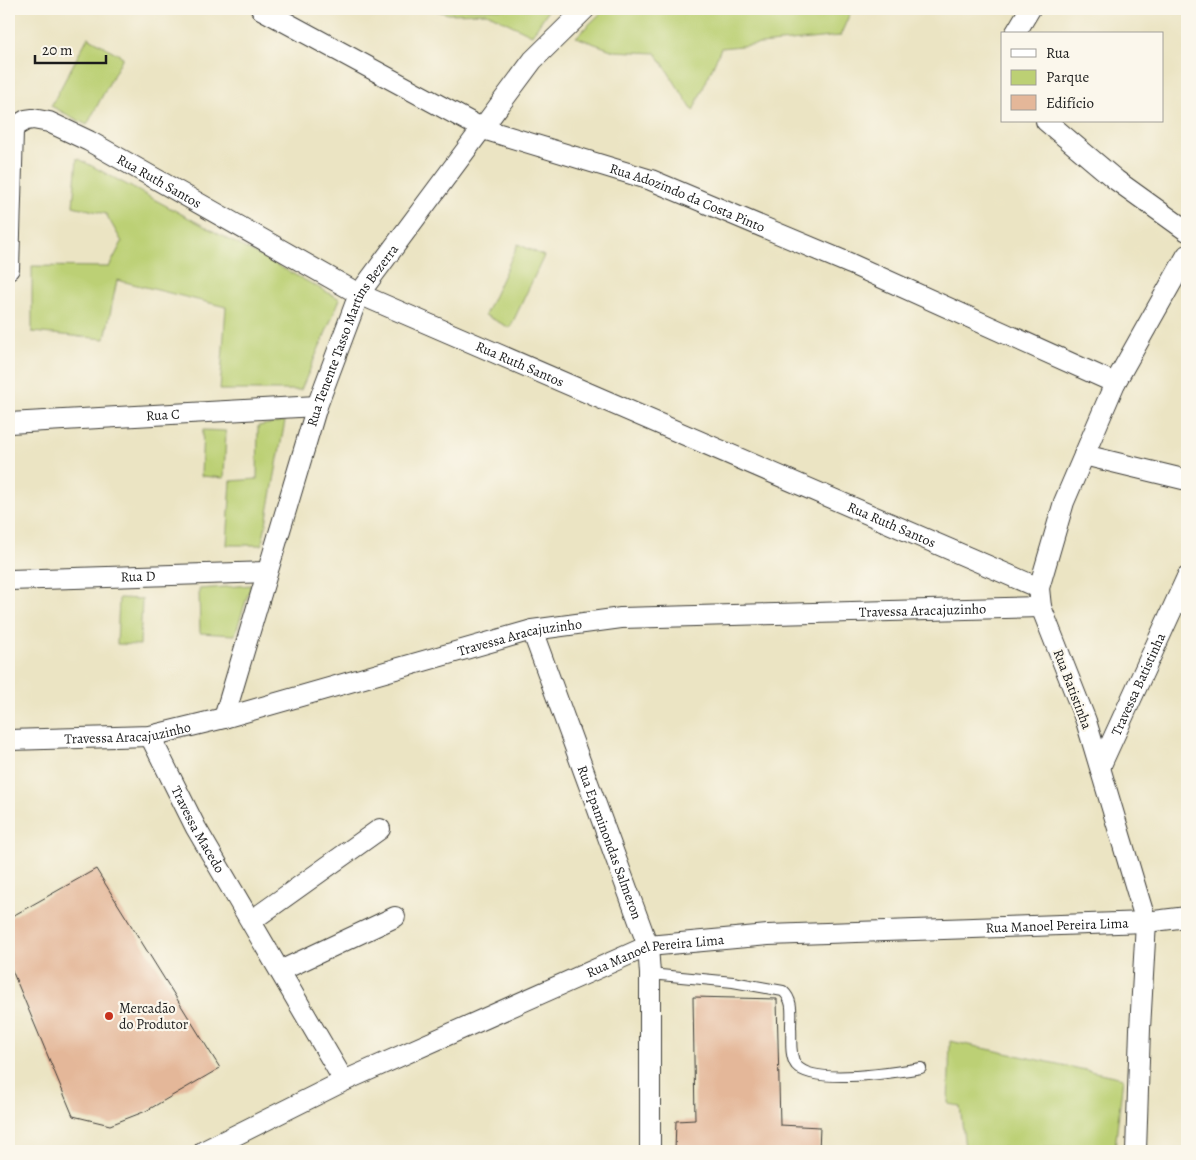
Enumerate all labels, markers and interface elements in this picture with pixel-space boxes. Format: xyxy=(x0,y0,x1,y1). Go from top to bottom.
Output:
scale bar xyxy=(35,32,106,64)
legend xyxy=(1001,32,1164,122)
text: 20 m xyxy=(42,40,73,60)
text: Rua xyxy=(1046,43,1070,63)
text: Parque xyxy=(1046,67,1089,87)
text: Edifício xyxy=(1046,93,1094,113)
street label: Rua Ruth Santos xyxy=(113,150,205,213)
street label: Rua Adozindo da Costa Pinto xyxy=(607,159,768,237)
street label: Rua Tenente Tasso Martins Bezerra xyxy=(302,240,403,429)
street label: Rua Ruth Santos xyxy=(473,337,567,392)
street label: Rua C xyxy=(145,405,180,425)
street label: Rua Ruth Santos xyxy=(845,497,939,552)
street label: Rua D xyxy=(120,566,156,587)
street label: Travessa Aracajuzinho xyxy=(859,599,986,622)
street label: Travessa Aracajuzinho xyxy=(455,614,583,661)
street label: Travessa Batistinha xyxy=(1107,629,1170,739)
street label: Rua Batistinha xyxy=(1049,646,1097,732)
street label: Travessa Aracajuzinho xyxy=(64,717,193,748)
street label: Rua Epaminondas Salmeron xyxy=(572,763,646,922)
street label: Travessa Macedo xyxy=(166,783,229,877)
street label: Rua Manoel Pereira Lima xyxy=(985,914,1129,938)
street label: Rua Manoel Pereira Lima xyxy=(583,930,725,982)
place label: Mercadão do Produtor xyxy=(119,999,189,1034)
marker: Mercadão do Produtor xyxy=(103,1010,115,1022)

